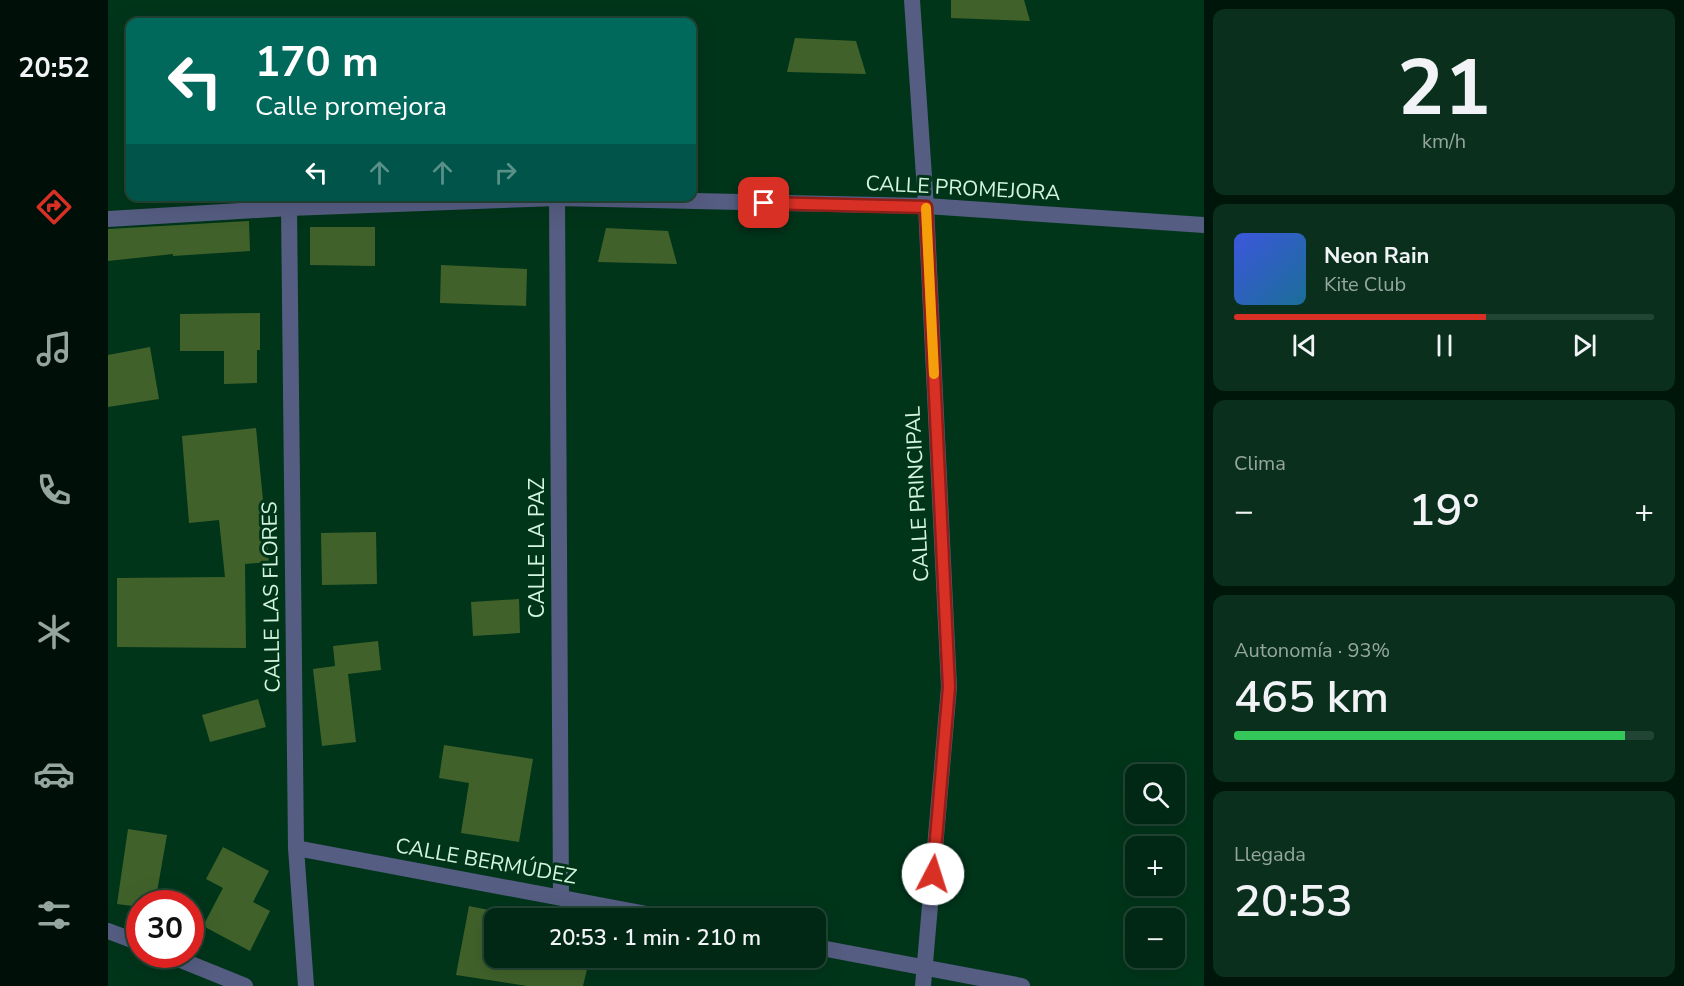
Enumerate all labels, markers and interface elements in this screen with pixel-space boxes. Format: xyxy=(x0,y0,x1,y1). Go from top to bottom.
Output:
text: 170 m xyxy=(255,34,379,91)
text: 21 xyxy=(1397,35,1491,142)
icon: left xyxy=(156,42,234,120)
text: 20:52 xyxy=(18,50,90,87)
text: Calle promejora xyxy=(255,88,447,125)
text: km/h xyxy=(1422,128,1466,155)
icon: left xyxy=(300,156,333,189)
icon: ahead xyxy=(363,156,396,189)
icon: ahead xyxy=(426,156,459,189)
icon: right xyxy=(489,156,522,189)
street label: CALLE PROMEJORA xyxy=(865,169,1061,207)
pin xyxy=(738,177,789,228)
icon: directions xyxy=(33,186,75,228)
icon: arrive xyxy=(747,186,780,219)
text: Neon Rain xyxy=(1324,241,1429,271)
text: Kite Club xyxy=(1324,271,1406,298)
icon: music xyxy=(33,328,75,370)
icon: previous xyxy=(1288,329,1321,362)
icon: pause xyxy=(1428,329,1461,362)
icon: next xyxy=(1568,329,1601,362)
street label: CALLE PRINCIPAL xyxy=(898,405,936,583)
text: Clima xyxy=(1234,450,1286,477)
icon: phone xyxy=(33,469,75,511)
street label: CALLE LA PAZ xyxy=(523,478,551,618)
text: 19° xyxy=(1409,480,1479,541)
text: − xyxy=(1234,489,1254,534)
text: + xyxy=(1634,489,1654,534)
street label: CALLE LAS FLORES xyxy=(255,501,287,693)
icon: climate xyxy=(33,611,75,653)
text: Autonomía · 93% xyxy=(1234,637,1390,664)
text: 465 km xyxy=(1234,667,1389,728)
icon: car xyxy=(33,753,75,795)
map controls xyxy=(1125,764,1185,968)
button: search xyxy=(1125,764,1185,824)
street label: CALLE BERMÚDEZ xyxy=(393,831,579,891)
button: + xyxy=(1125,836,1185,896)
text: Llegada xyxy=(1234,841,1306,868)
position arrow xyxy=(901,842,965,906)
text: 20:53 xyxy=(1234,871,1353,932)
speed limit sign: 30 xyxy=(126,890,204,968)
icon: filters xyxy=(33,894,75,936)
button: − xyxy=(1125,908,1185,968)
text: 20:53 · 1 min · 210 m xyxy=(549,923,761,953)

